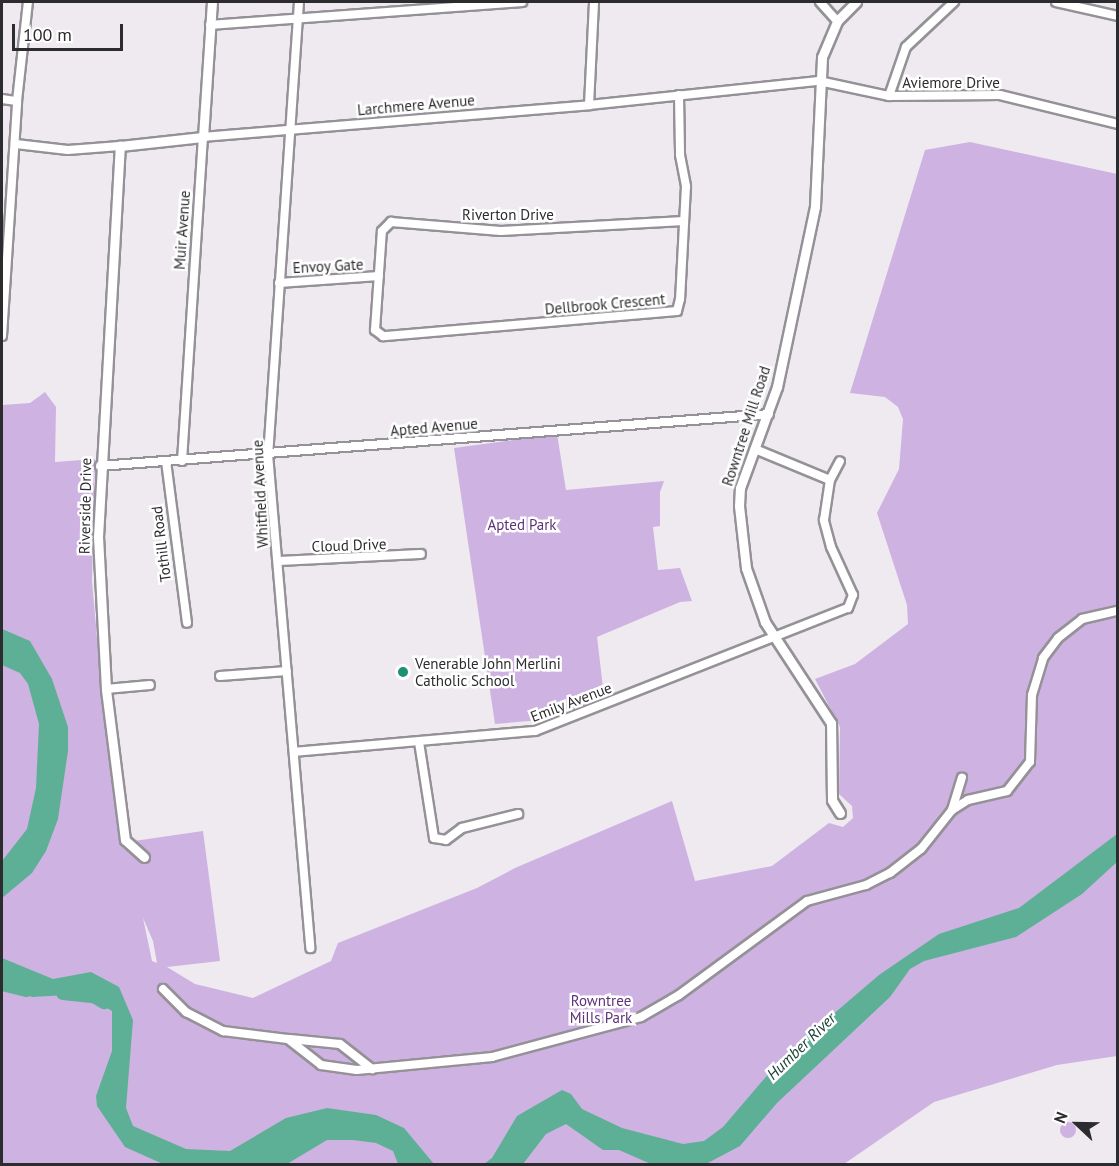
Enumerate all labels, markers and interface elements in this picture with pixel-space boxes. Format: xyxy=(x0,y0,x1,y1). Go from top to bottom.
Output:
scale bar xyxy=(15,12,126,50)
text: 100 m xyxy=(23,23,72,46)
street label: Aviemore Drive xyxy=(902,74,1000,92)
street label: Larchmere Avenue xyxy=(356,91,476,119)
street label: Muir Avenue xyxy=(170,190,194,270)
street label: Riverton Drive xyxy=(462,206,554,224)
street label: Envoy Gate xyxy=(292,255,364,277)
street label: Dellbrook Crescent xyxy=(544,290,666,318)
street label: Rowntree Mill Road xyxy=(718,364,774,488)
street label: Apted Avenue xyxy=(389,414,479,440)
street label: Whitfield Avenue xyxy=(248,439,272,549)
street label: Riverside Drive xyxy=(75,458,95,554)
street label: Tothill Road xyxy=(147,505,175,583)
park label: Apted Park xyxy=(487,516,557,534)
street label: Cloud Drive xyxy=(311,535,387,555)
place label: Venerable John Merlini Catholic School xyxy=(415,654,561,689)
marker: Venerable John Merlini Catholic School xyxy=(396,665,410,679)
street label: Emily Avenue xyxy=(527,678,615,726)
park label: Rowntree Mills Park xyxy=(570,991,632,1026)
water label: Humber River xyxy=(763,1008,839,1084)
north arrow xyxy=(1047,1094,1107,1154)
text: N xyxy=(1049,1109,1072,1126)

